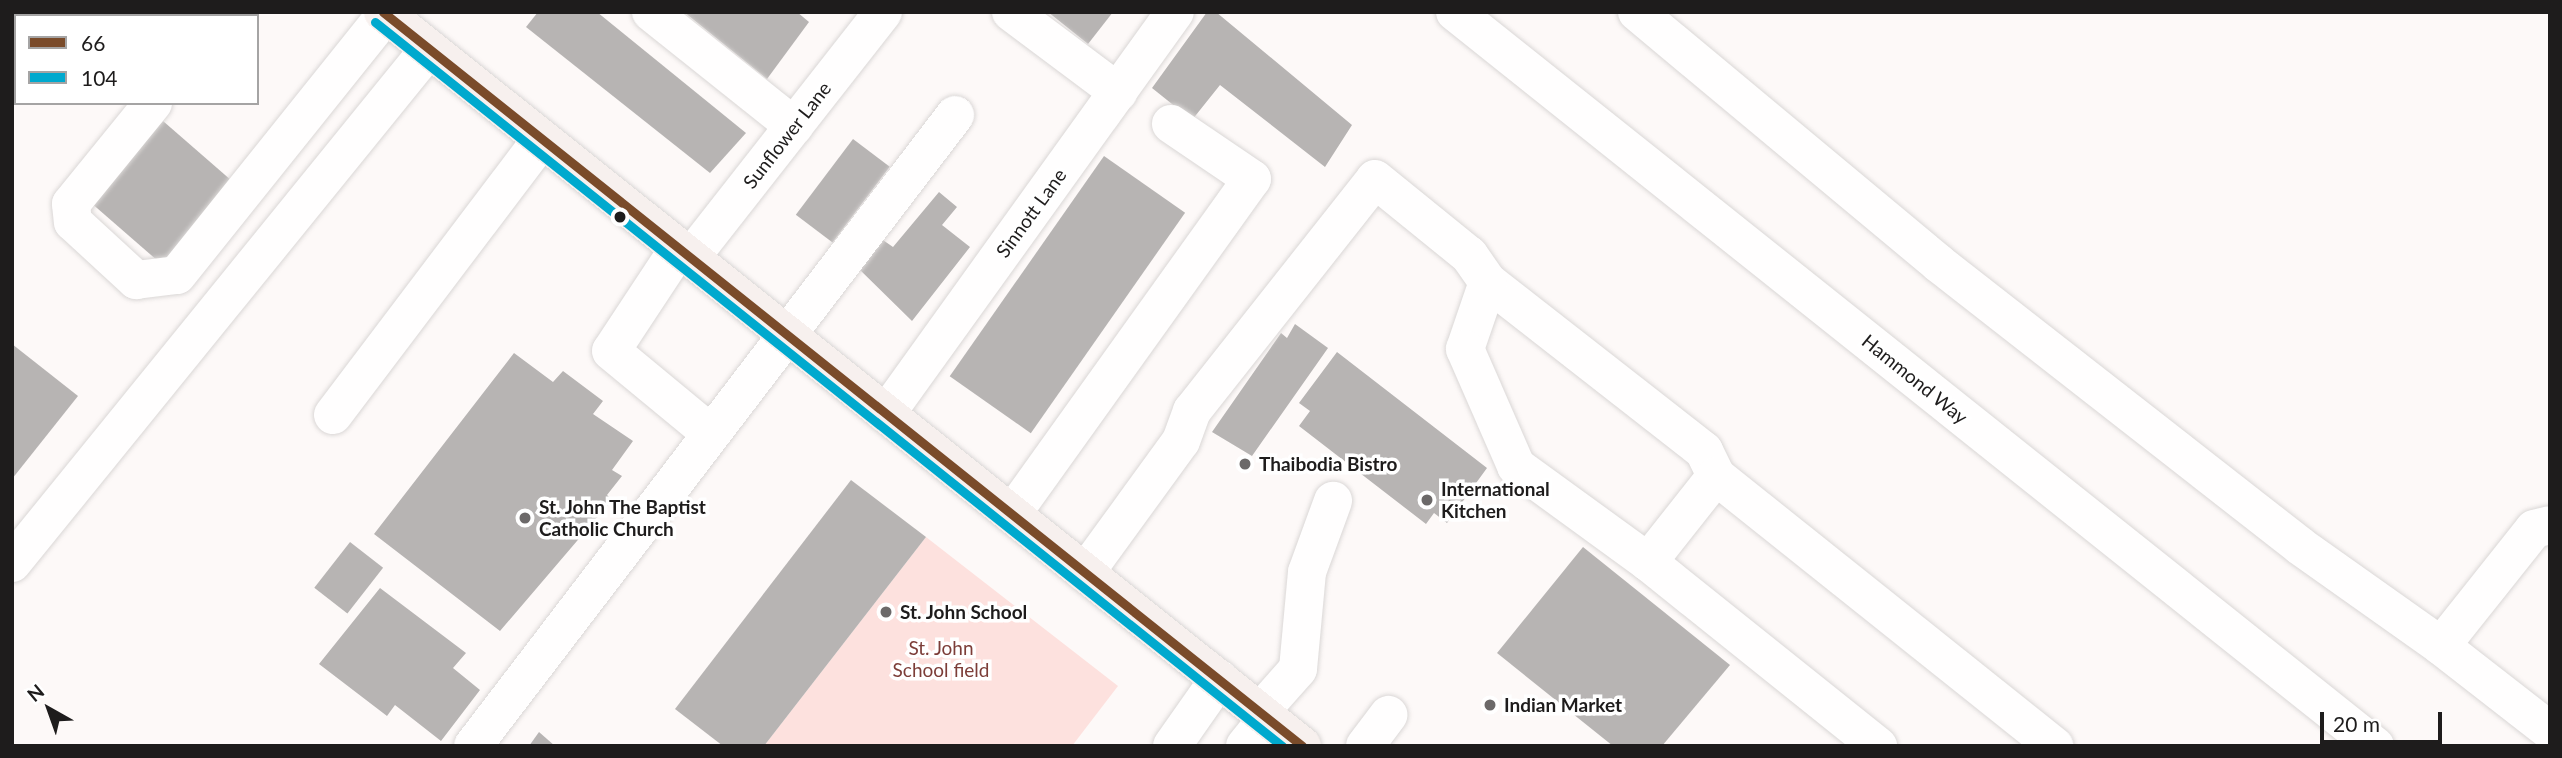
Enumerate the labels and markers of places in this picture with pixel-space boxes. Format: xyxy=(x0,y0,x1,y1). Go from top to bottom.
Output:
unlabelled marker xyxy=(613,210,627,224)
place label: Thaibodia Bistro xyxy=(1259,453,1397,475)
marker: Thaibodia Bistro xyxy=(1237,456,1253,472)
place label: International Kitchen xyxy=(1441,478,1550,522)
marker: International Kitchen xyxy=(1419,492,1435,508)
place label: St. John The Baptist Catholic Church xyxy=(539,496,707,540)
marker: St. John The Baptist Catholic Church xyxy=(517,510,533,526)
place label: St. John School xyxy=(900,601,1028,623)
marker: St. John School xyxy=(878,604,894,620)
place label: Indian Market xyxy=(1504,694,1622,716)
marker: Indian Market xyxy=(1482,697,1498,713)

